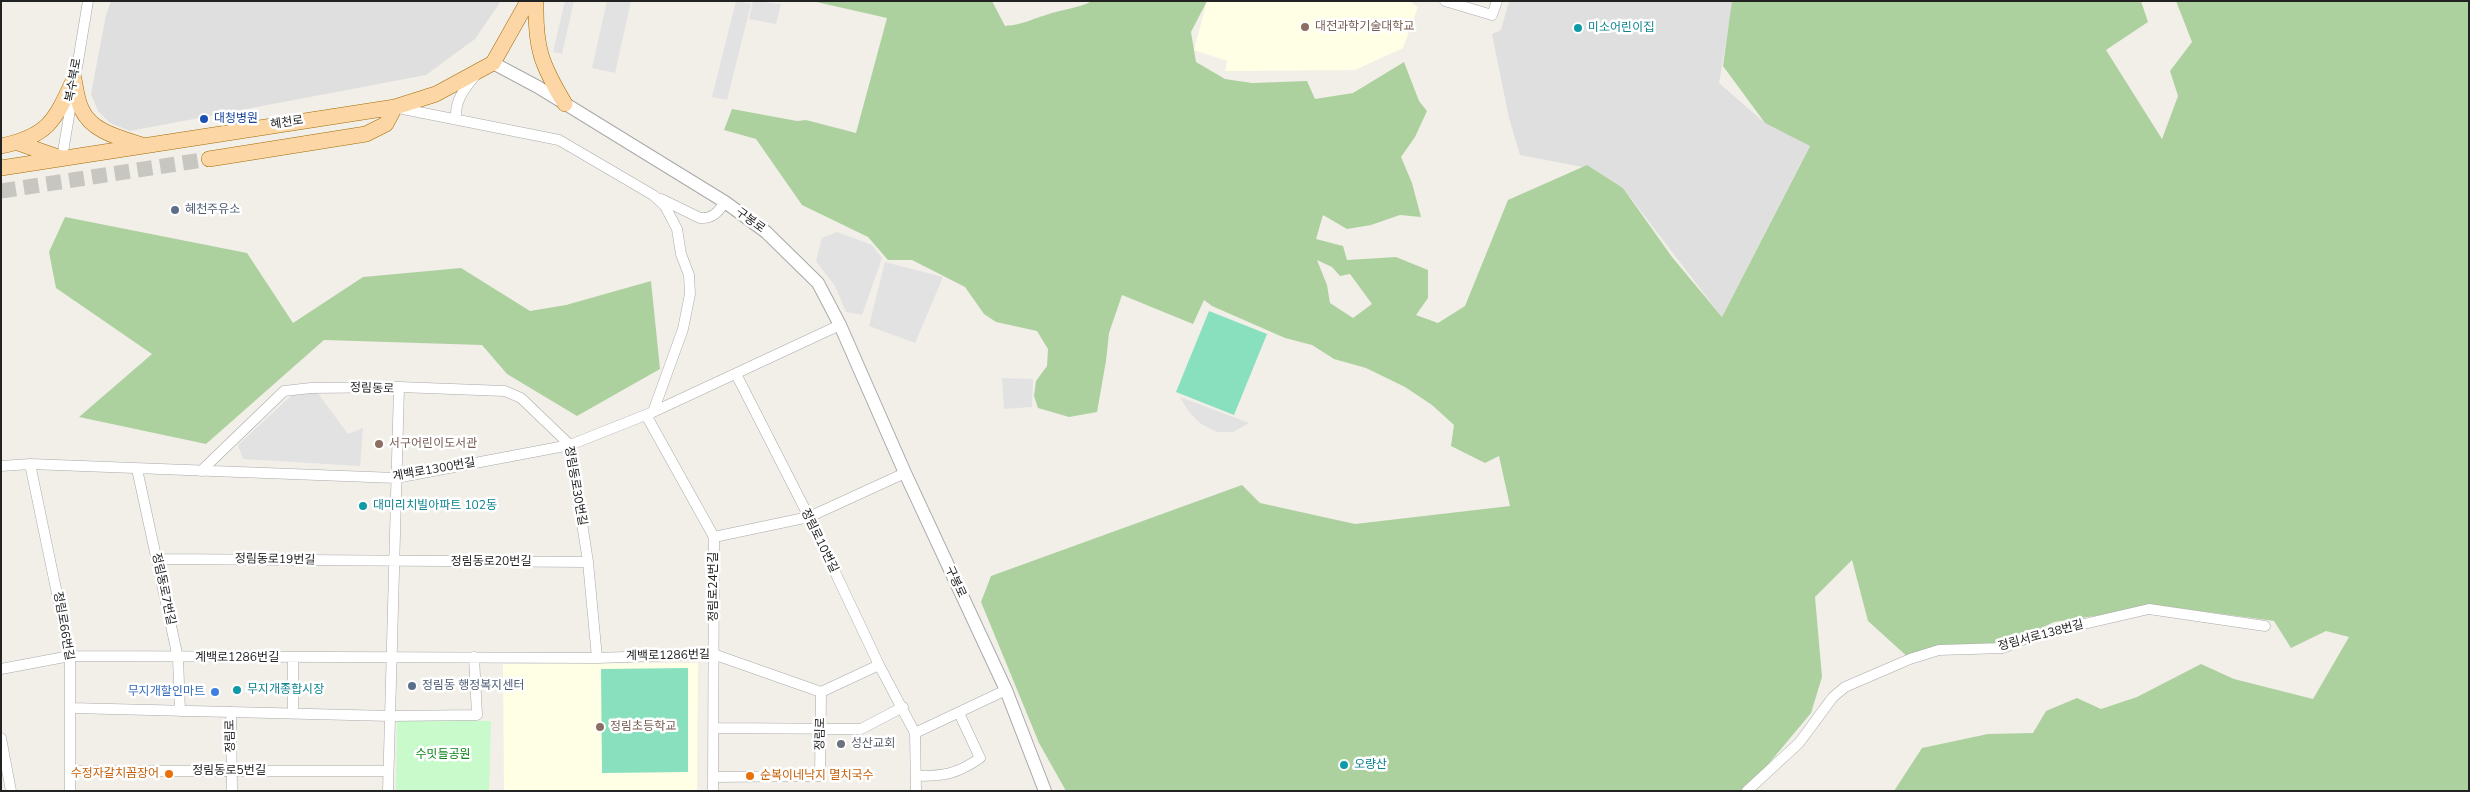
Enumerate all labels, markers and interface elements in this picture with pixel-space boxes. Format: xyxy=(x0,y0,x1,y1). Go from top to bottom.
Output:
place label: 대전과학기술대학교 xyxy=(1315,20,1414,34)
marker: 대전과학기술대학교 xyxy=(1299,21,1311,33)
place label: 미소어린이집 xyxy=(1588,21,1654,35)
marker: 미소어린이집 xyxy=(1572,22,1584,34)
street label: 복수북로 xyxy=(63,57,85,103)
place label: 대청병원 xyxy=(214,112,258,126)
marker: 대청병원 xyxy=(198,113,210,125)
street label: 혜천로 xyxy=(270,114,304,132)
place label: 혜천주유소 xyxy=(185,203,240,217)
marker: 혜천주유소 xyxy=(169,204,181,216)
street label: 구봉로 xyxy=(732,205,768,237)
street label: 정림동로 xyxy=(350,381,394,397)
place label: 서구어린이도서관 xyxy=(389,437,477,451)
marker: 서구어린이도서관 xyxy=(373,438,385,450)
street label: 정림동로30번길 xyxy=(561,445,589,527)
street label: 계백로1300번길 xyxy=(391,456,477,484)
place label: 대미리치빌아파트 102동 xyxy=(373,499,497,513)
marker: 대미리치빌아파트 102동 xyxy=(357,500,369,512)
street label: 정림로10번길 xyxy=(797,507,841,575)
street label: 정림동로7번길 xyxy=(148,552,178,626)
street label: 정림동로19번길 xyxy=(235,552,315,568)
street label: 정림로24번길 xyxy=(707,552,721,622)
street label: 정림동로20번길 xyxy=(451,555,531,569)
street label: 구봉로 xyxy=(941,564,969,600)
street label: 정림로66번길 xyxy=(50,590,76,662)
street label: 정림서로138번길 xyxy=(1997,618,2085,654)
street label: 계백로1286번길 xyxy=(626,648,710,664)
street label: 계백로1286번길 xyxy=(195,651,279,665)
place label: 정림동 행정복지센터 xyxy=(422,679,524,693)
marker: 정림동 행정복지센터 xyxy=(406,680,418,692)
place label: 무지개종합시장 xyxy=(247,683,324,697)
marker: 무지개종합시장 xyxy=(231,684,243,696)
place label: 무지개할인마트 xyxy=(128,685,205,699)
marker: 무지개할인마트 xyxy=(209,686,221,698)
street label: 정림로 xyxy=(814,717,828,751)
street label: 정림로 xyxy=(224,719,238,753)
place label: 정림초등학교 xyxy=(610,720,676,734)
marker: 정림초등학교 xyxy=(594,721,606,733)
place label: 성산교회 xyxy=(851,737,895,751)
marker: 성산교회 xyxy=(835,738,847,750)
park label: 수밋들공원 xyxy=(415,748,471,762)
place label: 오량산 xyxy=(1354,758,1387,772)
marker: 오량산 xyxy=(1338,759,1350,771)
street label: 정림동로5번길 xyxy=(192,764,266,778)
place label: 수정자갈치꼼장어 xyxy=(71,767,159,781)
marker: 수정자갈치꼼장어 xyxy=(163,768,175,780)
place label: 순복이네낙지 멸치국수 xyxy=(760,769,873,783)
marker: 순복이네낙지 멸치국수 xyxy=(744,770,756,782)

